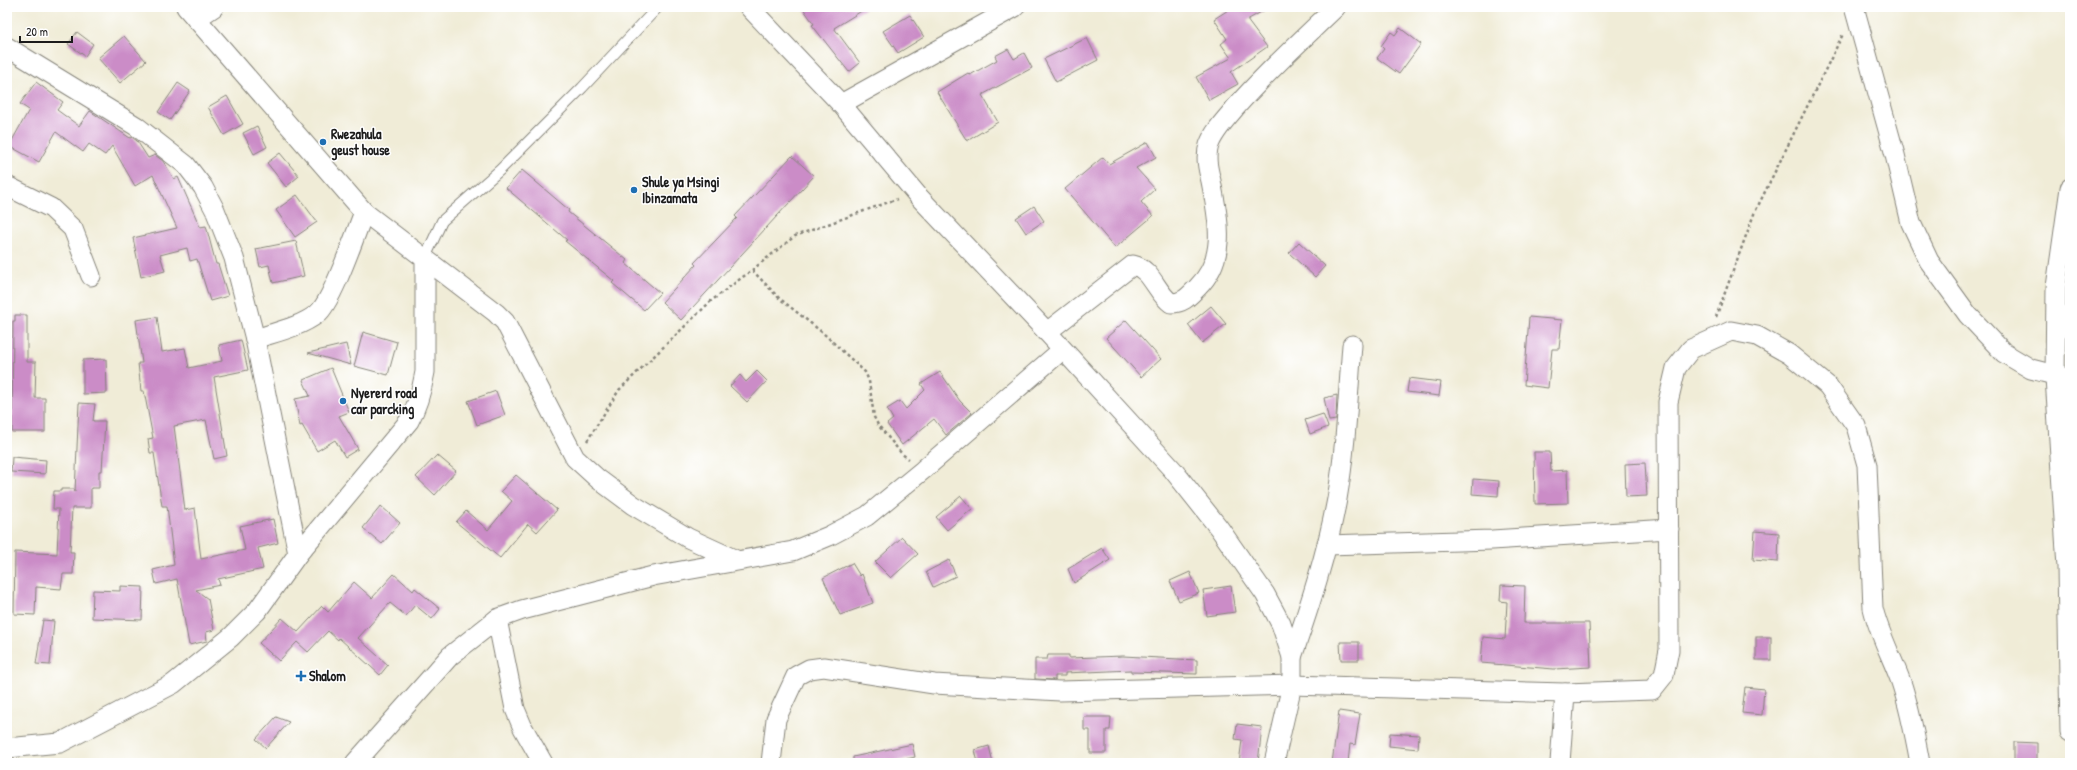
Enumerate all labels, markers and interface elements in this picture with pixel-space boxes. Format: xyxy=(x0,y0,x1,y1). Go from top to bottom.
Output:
scale bar xyxy=(20,18,72,44)
text: 20 m xyxy=(26,23,48,40)
place label: Rwezahula geust house xyxy=(331,124,390,161)
marker: Rwezahula geust house xyxy=(318,137,328,147)
place label: Shule ya Msingi Ibinzamata xyxy=(642,172,720,207)
marker: Shule ya Msingi Ibinzamata xyxy=(629,185,639,195)
place label: Nyererd road car parcking xyxy=(351,383,417,420)
marker: Nyererd road car parcking xyxy=(338,396,348,406)
place label: Shalom xyxy=(309,666,346,685)
marker: Shalom xyxy=(296,671,306,681)

